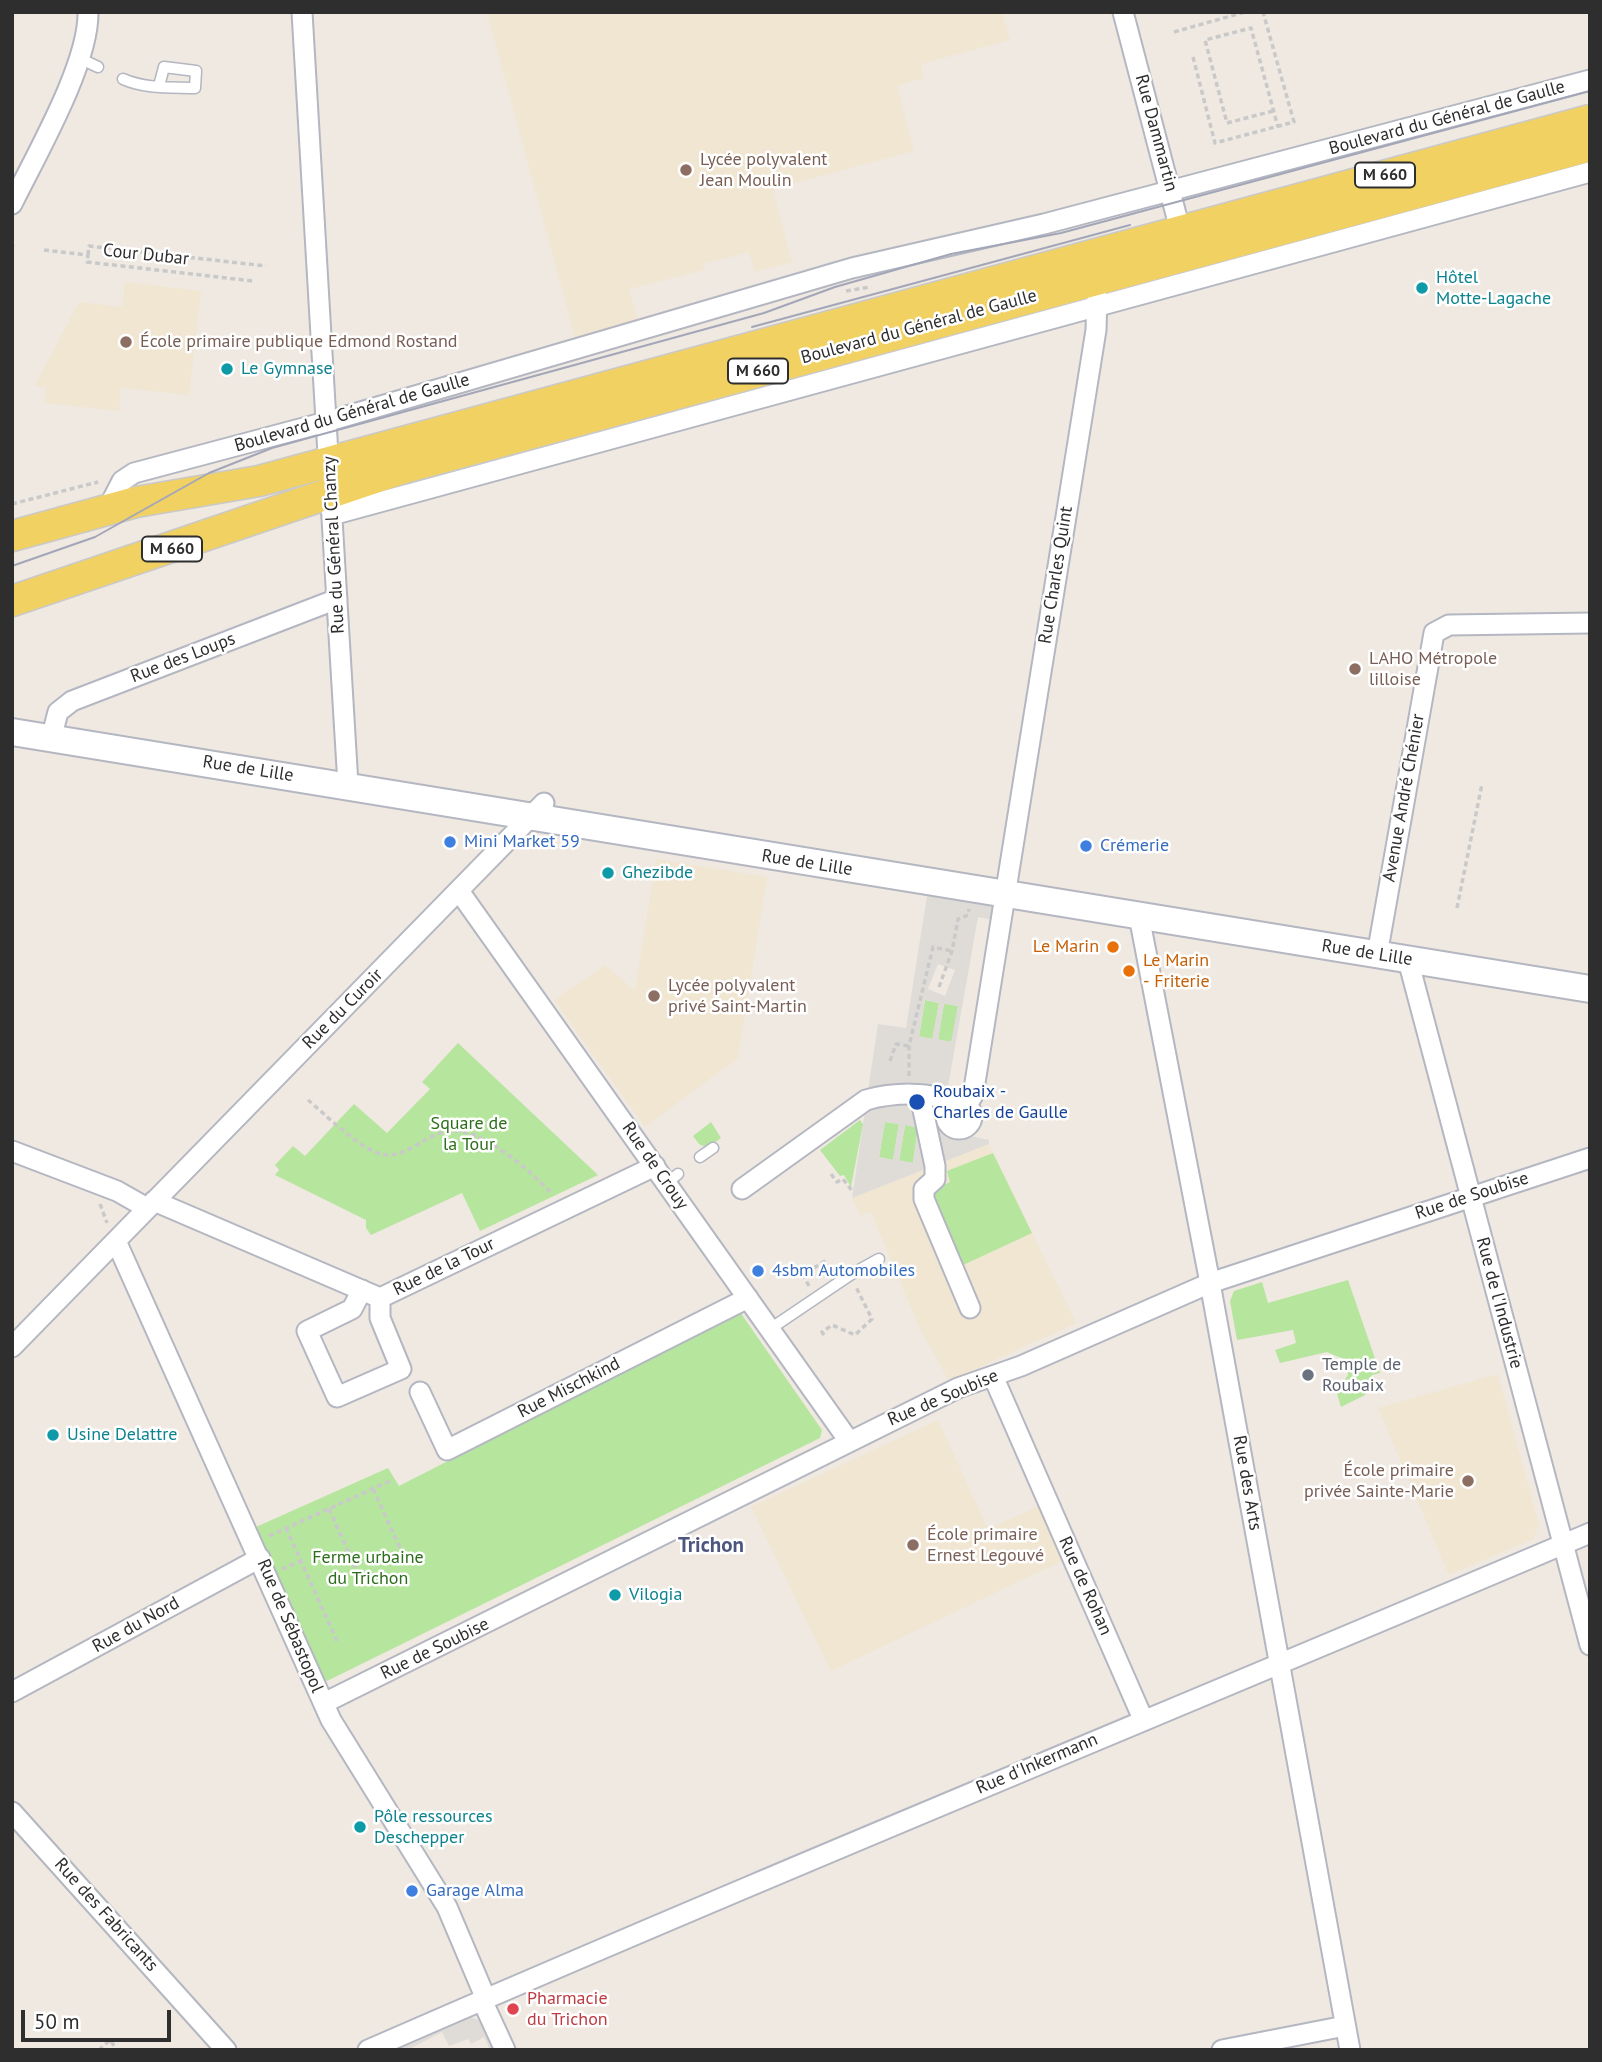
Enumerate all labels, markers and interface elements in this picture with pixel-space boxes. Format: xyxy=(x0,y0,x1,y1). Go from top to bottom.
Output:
street label: Rue Dammartin xyxy=(1130,72,1182,194)
street label: Boulevard du Général de Gaulle xyxy=(1327,76,1567,160)
place label: Lycée polyvalent Jean Moulin xyxy=(700,149,827,192)
marker: Lycée polyvalent Jean Moulin xyxy=(678,162,694,178)
road number: M 660 xyxy=(1355,162,1415,188)
street label: Cour Dubar xyxy=(102,240,190,270)
place label: Hôtel Motte-Lagache xyxy=(1436,267,1551,310)
marker: Hôtel Motte-Lagache xyxy=(1414,280,1430,296)
street label: Boulevard du Général de Gaulle xyxy=(799,285,1039,369)
place label: École primaire publique Edmond Rostand xyxy=(140,331,457,353)
marker: École primaire publique Edmond Rostand xyxy=(118,334,134,350)
place label: Le Gymnase xyxy=(241,358,333,380)
road number: M 660 xyxy=(728,358,788,384)
marker: Le Gymnase xyxy=(219,361,235,377)
street label: Boulevard du Général de Gaulle xyxy=(232,369,472,457)
street label: Rue du Général Chanzy xyxy=(319,456,349,634)
street label: Rue Charles Quint xyxy=(1034,505,1078,645)
road number: M 660 xyxy=(142,536,202,562)
street label: Rue des Loups xyxy=(128,628,238,688)
place label: LAHO Métropole lilloise xyxy=(1369,648,1497,690)
marker: LAHO Métropole lilloise xyxy=(1347,661,1363,677)
street label: Avenue André Chénier xyxy=(1379,712,1429,884)
street label: Rue de Lille xyxy=(201,751,295,787)
place label: Mini Market 59 xyxy=(464,831,580,853)
marker: Mini Market 59 xyxy=(442,834,458,850)
place label: Crémerie xyxy=(1100,835,1169,857)
marker: Crémerie xyxy=(1078,838,1094,854)
street label: Rue de Lille xyxy=(760,845,854,881)
place label: Ghezibde xyxy=(622,862,693,884)
marker: Ghezibde xyxy=(600,865,616,881)
street label: Rue de Lille xyxy=(1320,935,1414,971)
place label: Le Marin xyxy=(1033,936,1099,958)
marker: Le Marin xyxy=(1105,939,1121,955)
place label: Le Marin - Friterie xyxy=(1143,950,1210,992)
marker: Le Marin - Friterie xyxy=(1121,963,1137,979)
street label: Rue du Curoir xyxy=(298,964,388,1054)
place label: Lycée polyvalent privé Saint-Martin xyxy=(668,975,807,1018)
marker: Lycée polyvalent privé Saint-Martin xyxy=(646,988,662,1004)
place label: Roubaix - Charles de Gaulle xyxy=(933,1081,1068,1124)
marker: Roubaix - Charles de Gaulle xyxy=(907,1092,927,1112)
park label: Square de la Tour xyxy=(431,1113,507,1156)
street label: Rue de Crouy xyxy=(617,1118,693,1214)
street label: Rue de Soubise xyxy=(1413,1167,1531,1225)
street label: Rue de la Tour xyxy=(390,1233,498,1301)
street label: Rue de l'Industrie xyxy=(1471,1235,1527,1371)
place label: 4sbm Automobiles xyxy=(772,1260,915,1282)
marker: 4sbm Automobiles xyxy=(750,1263,766,1279)
street label: Rue Mischkind xyxy=(514,1353,624,1423)
place label: Temple de Roubaix xyxy=(1322,1354,1401,1396)
street label: Rue de Soubise xyxy=(884,1365,1002,1431)
marker: Temple de Roubaix xyxy=(1300,1367,1316,1383)
place label: Usine Delattre xyxy=(67,1424,178,1446)
marker: Usine Delattre xyxy=(45,1427,61,1443)
street label: Rue des Arts xyxy=(1228,1434,1266,1532)
place label: École primaire privée Sainte-Marie xyxy=(1304,1460,1454,1502)
marker: École primaire privée Sainte-Marie xyxy=(1460,1473,1476,1489)
place label: École primaire Ernest Legouvé xyxy=(927,1524,1044,1566)
district label: Trichon xyxy=(678,1533,744,1559)
street label: Rue de Rohan xyxy=(1054,1533,1116,1639)
marker: École primaire Ernest Legouvé xyxy=(905,1537,921,1553)
park label: Ferme urbaine du Trichon xyxy=(312,1547,424,1590)
street label: Rue de Sébastopol xyxy=(252,1556,328,1696)
place label: Vilogia xyxy=(629,1584,682,1606)
marker: Vilogia xyxy=(607,1587,623,1603)
street label: Rue du Nord xyxy=(89,1592,183,1658)
street label: Rue de Soubise xyxy=(377,1613,493,1685)
street label: Rue d'Inkermann xyxy=(973,1729,1101,1799)
place label: Pôle ressources Deschepper xyxy=(374,1806,493,1848)
marker: Pôle ressources Deschepper xyxy=(352,1819,368,1835)
street label: Rue des Fabricants xyxy=(50,1854,162,1976)
place label: Garage Alma xyxy=(426,1880,524,1902)
marker: Garage Alma xyxy=(404,1883,420,1899)
place label: Pharmacie du Trichon xyxy=(527,1988,608,2030)
scale bar xyxy=(24,1996,175,2040)
marker: Pharmacie du Trichon xyxy=(505,2001,521,2017)
text: 50 m xyxy=(34,2008,80,2035)

